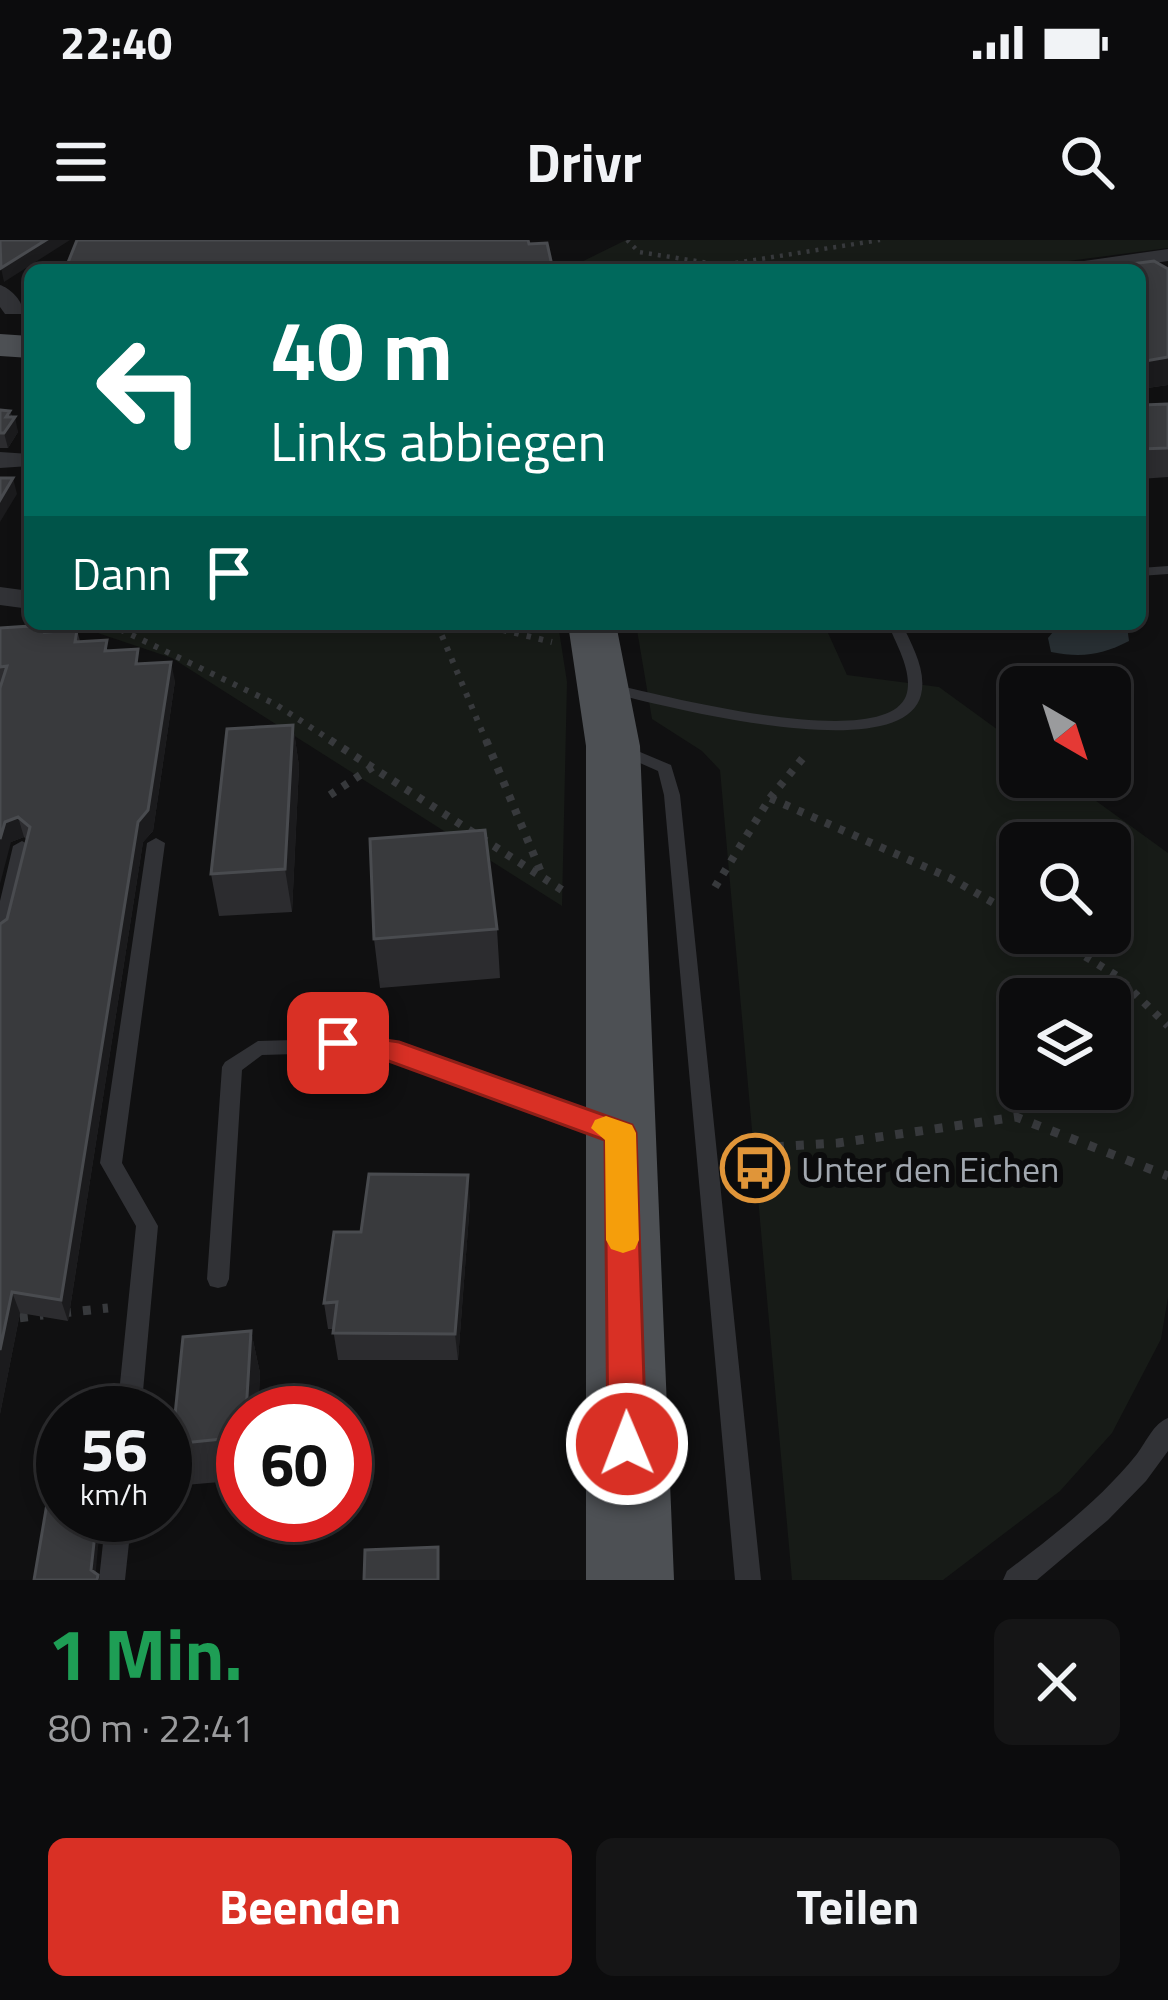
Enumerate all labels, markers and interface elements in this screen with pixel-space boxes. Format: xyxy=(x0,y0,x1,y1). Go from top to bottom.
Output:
text: 22:40 xyxy=(60,8,172,76)
text: Drivr xyxy=(526,121,642,203)
icon: menu xyxy=(48,129,114,195)
icon: search xyxy=(1054,129,1120,195)
text: 40 m xyxy=(270,285,453,413)
icon: left xyxy=(72,312,228,468)
text: Links abbiegen xyxy=(270,400,607,482)
text: Dann xyxy=(72,539,172,607)
icon: arrive xyxy=(196,540,262,606)
north arrow xyxy=(999,666,1131,798)
map controls xyxy=(999,666,1131,1110)
button: search xyxy=(999,822,1131,954)
button: layers xyxy=(999,978,1131,1110)
pin xyxy=(287,992,389,1094)
icon: arrive xyxy=(305,1010,371,1076)
bus stop icon: Unter den Eichen xyxy=(720,1133,790,1203)
place label: Unter den Eichen xyxy=(801,1141,1059,1196)
position arrow xyxy=(564,1381,690,1507)
speed limit sign: 60 xyxy=(216,1386,372,1542)
text: 56 xyxy=(80,1403,148,1494)
text: km/h xyxy=(80,1471,148,1517)
text: 1 Min. xyxy=(48,1598,243,1708)
button: close xyxy=(994,1619,1120,1745)
text: 80 m · 22:41 xyxy=(48,1698,254,1757)
button: Beenden xyxy=(48,1838,572,1976)
button: Teilen xyxy=(596,1838,1120,1976)

